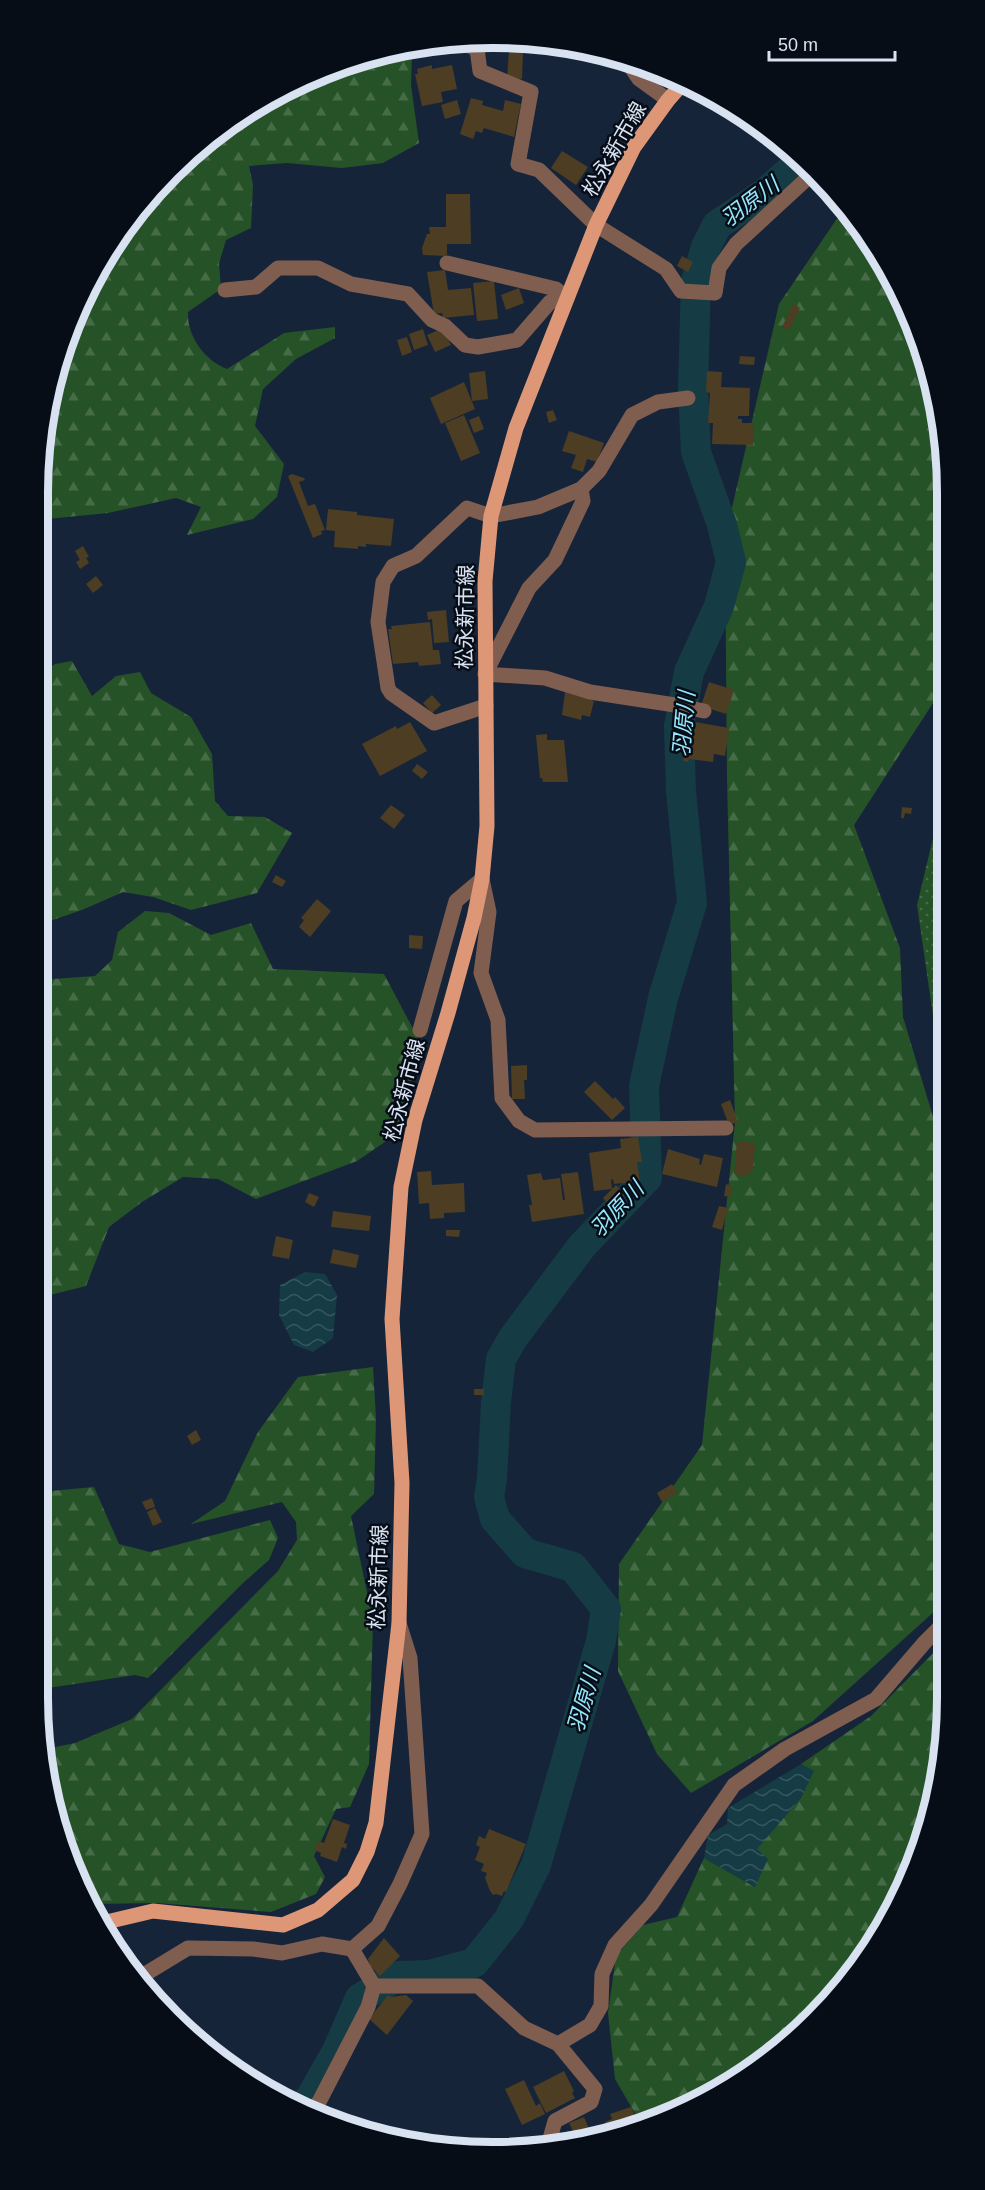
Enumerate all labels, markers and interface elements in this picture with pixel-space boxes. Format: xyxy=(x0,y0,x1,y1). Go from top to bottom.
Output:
scale bar xyxy=(769,24,895,62)
text: 50 m xyxy=(778,35,818,55)
street label: 松永新市線 xyxy=(578,98,650,200)
water label: 羽原川 xyxy=(716,171,785,232)
street label: 松永新市線 xyxy=(453,564,477,670)
water label: 羽原川 xyxy=(669,688,700,758)
street label: 松永新市線 xyxy=(379,1036,429,1144)
water label: 羽原川 xyxy=(585,1175,650,1242)
street label: 松永新市線 xyxy=(365,1524,391,1630)
water label: 羽原川 xyxy=(563,1663,606,1735)

